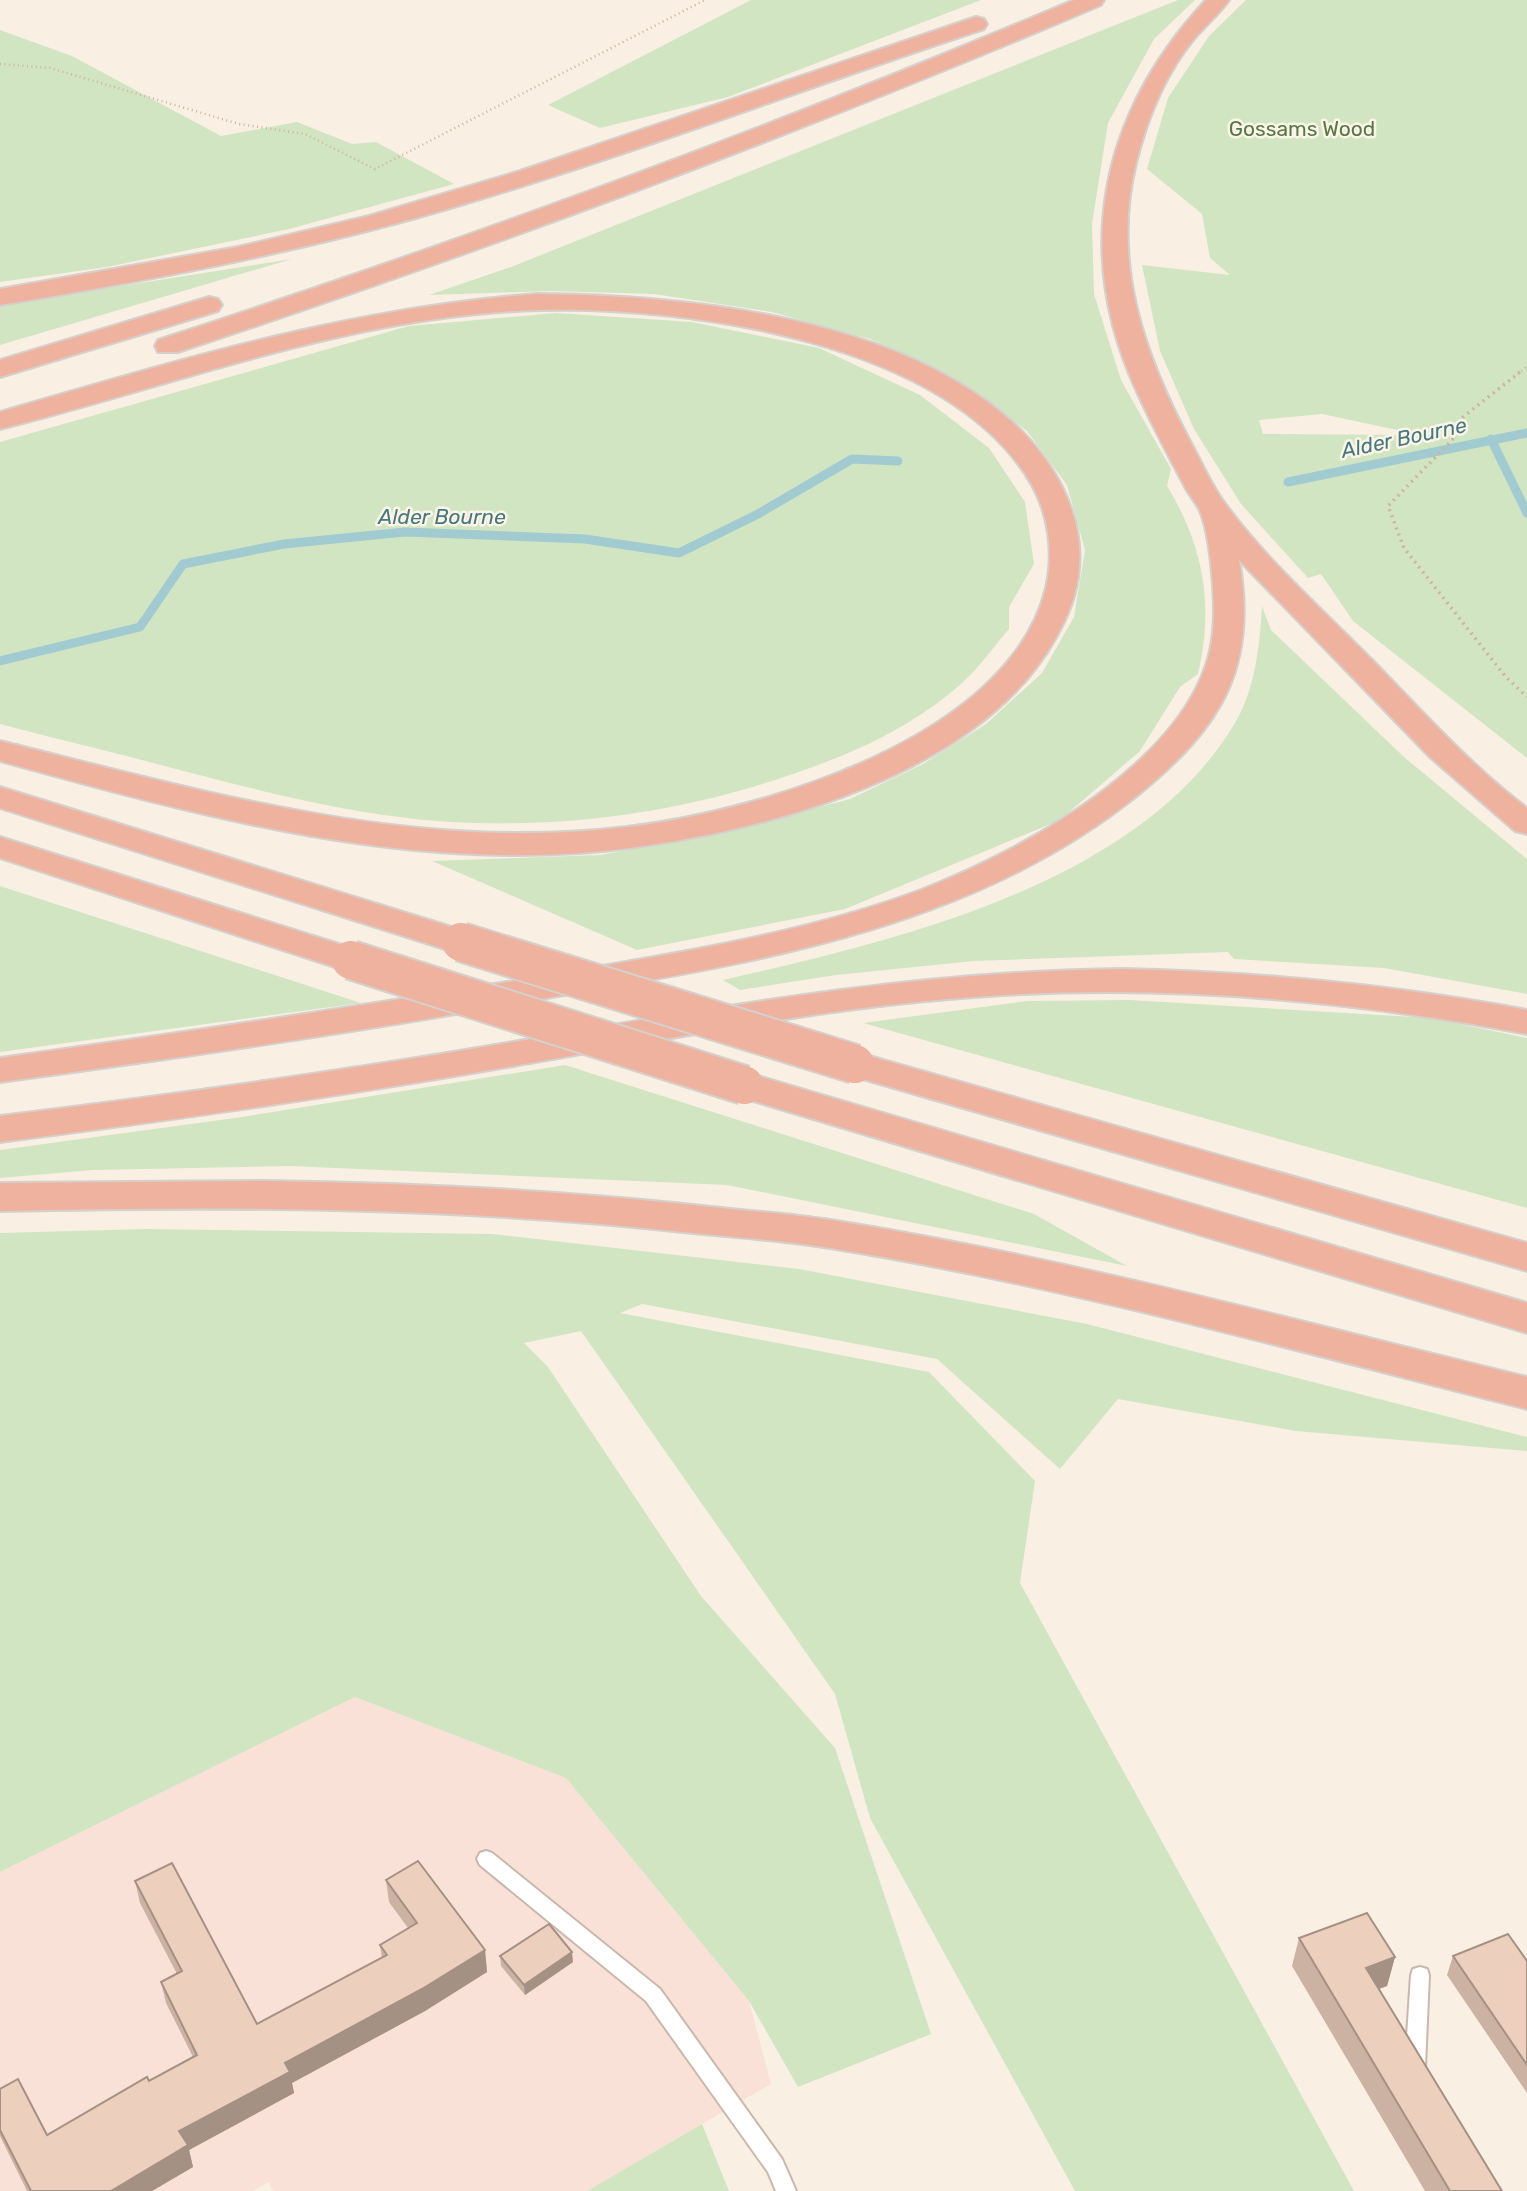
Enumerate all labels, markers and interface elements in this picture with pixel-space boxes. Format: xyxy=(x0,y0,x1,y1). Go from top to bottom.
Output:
park label: Gossams Wood xyxy=(1229,116,1375,141)
water label: Alder Bourne xyxy=(1338,412,1469,463)
water label: Alder Bourne xyxy=(377,504,506,529)

